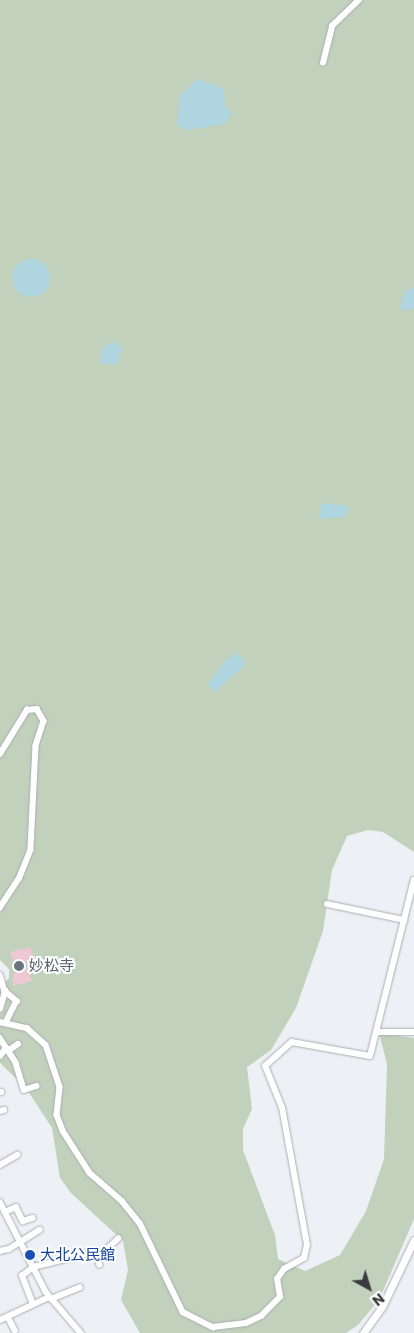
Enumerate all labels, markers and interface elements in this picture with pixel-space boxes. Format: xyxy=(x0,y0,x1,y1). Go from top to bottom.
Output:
place label: 妙松寺 xyxy=(29,957,74,975)
marker: 妙松寺 xyxy=(13,960,25,972)
place label: 大北公民館 xyxy=(40,1246,115,1264)
marker: 大北公民館 xyxy=(24,1249,36,1261)
north arrow xyxy=(344,1263,394,1313)
text: N xyxy=(368,1289,389,1311)

